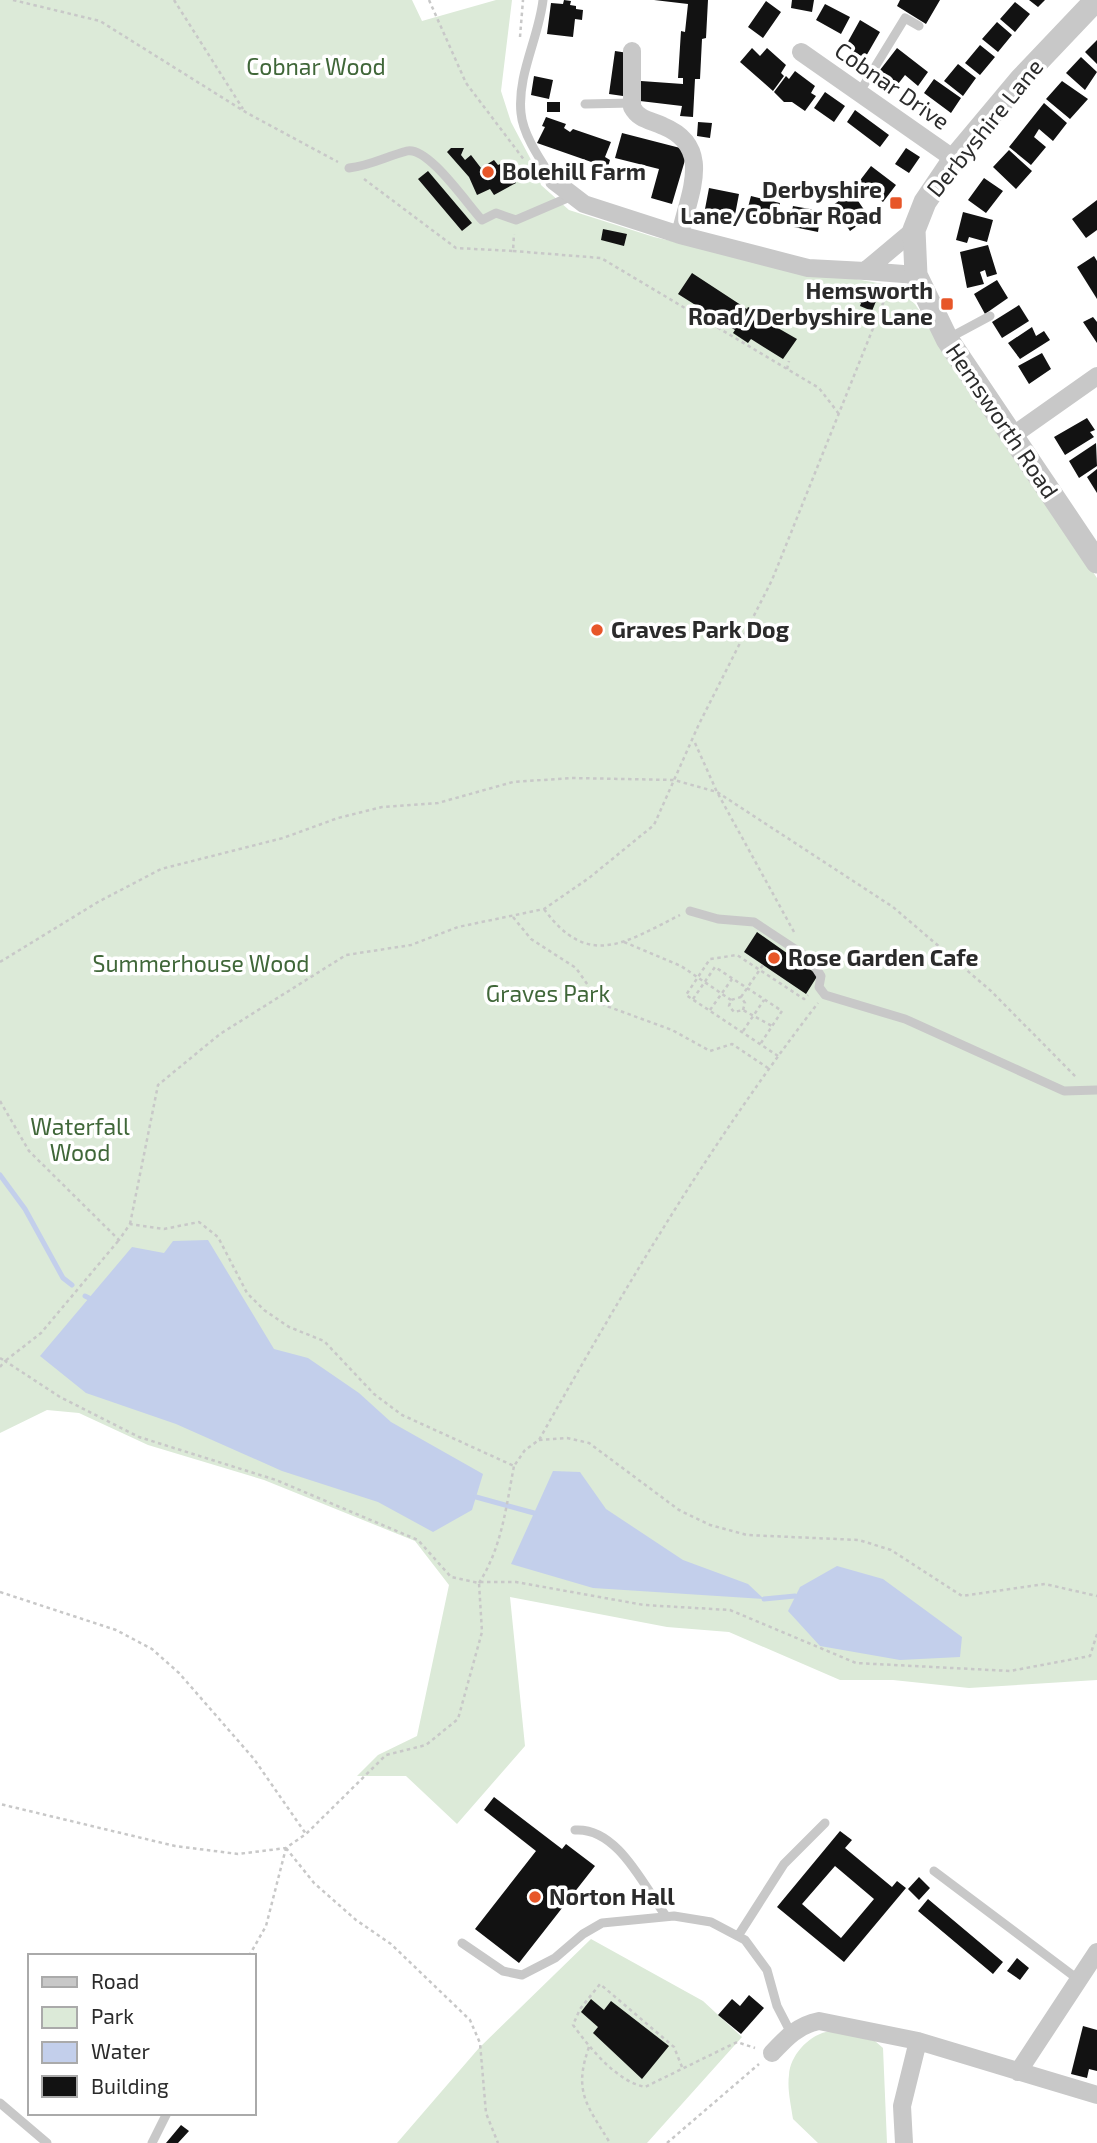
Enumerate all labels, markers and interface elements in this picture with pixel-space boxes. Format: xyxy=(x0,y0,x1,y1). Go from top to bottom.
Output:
street label: Cobnar Drive xyxy=(830,35,955,135)
park label: Cobnar Wood xyxy=(246,52,386,80)
street label: Derbyshire Lane xyxy=(920,53,1048,202)
place label: Bolehill Farm xyxy=(502,157,646,185)
marker: Bolehill Farm xyxy=(480,164,496,180)
place label: Derbyshire Lane/Cobnar Road xyxy=(680,175,882,229)
marker: Derbyshire Lane/Cobnar Road xyxy=(888,195,904,211)
place label: Hemsworth Road/Derbyshire Lane xyxy=(688,276,933,330)
marker: Hemsworth Road/Derbyshire Lane xyxy=(939,296,955,312)
street label: Hemsworth Road xyxy=(941,338,1065,503)
place label: Graves Park Dog xyxy=(611,615,790,643)
marker: Graves Park Dog xyxy=(589,622,605,638)
place label: Rose Garden Cafe xyxy=(788,943,978,971)
park label: Summerhouse Wood xyxy=(93,949,309,977)
marker: Rose Garden Cafe xyxy=(766,950,782,966)
park label: Graves Park xyxy=(486,979,611,1007)
park label: Waterfall Wood xyxy=(30,1112,130,1166)
place label: Norton Hall xyxy=(549,1882,675,1910)
marker: Norton Hall xyxy=(527,1889,543,1905)
legend xyxy=(28,1954,256,2115)
text: Road xyxy=(91,1968,139,1993)
text: Park xyxy=(91,2003,134,2028)
text: Water xyxy=(91,2038,150,2063)
text: Building xyxy=(91,2073,169,2098)

